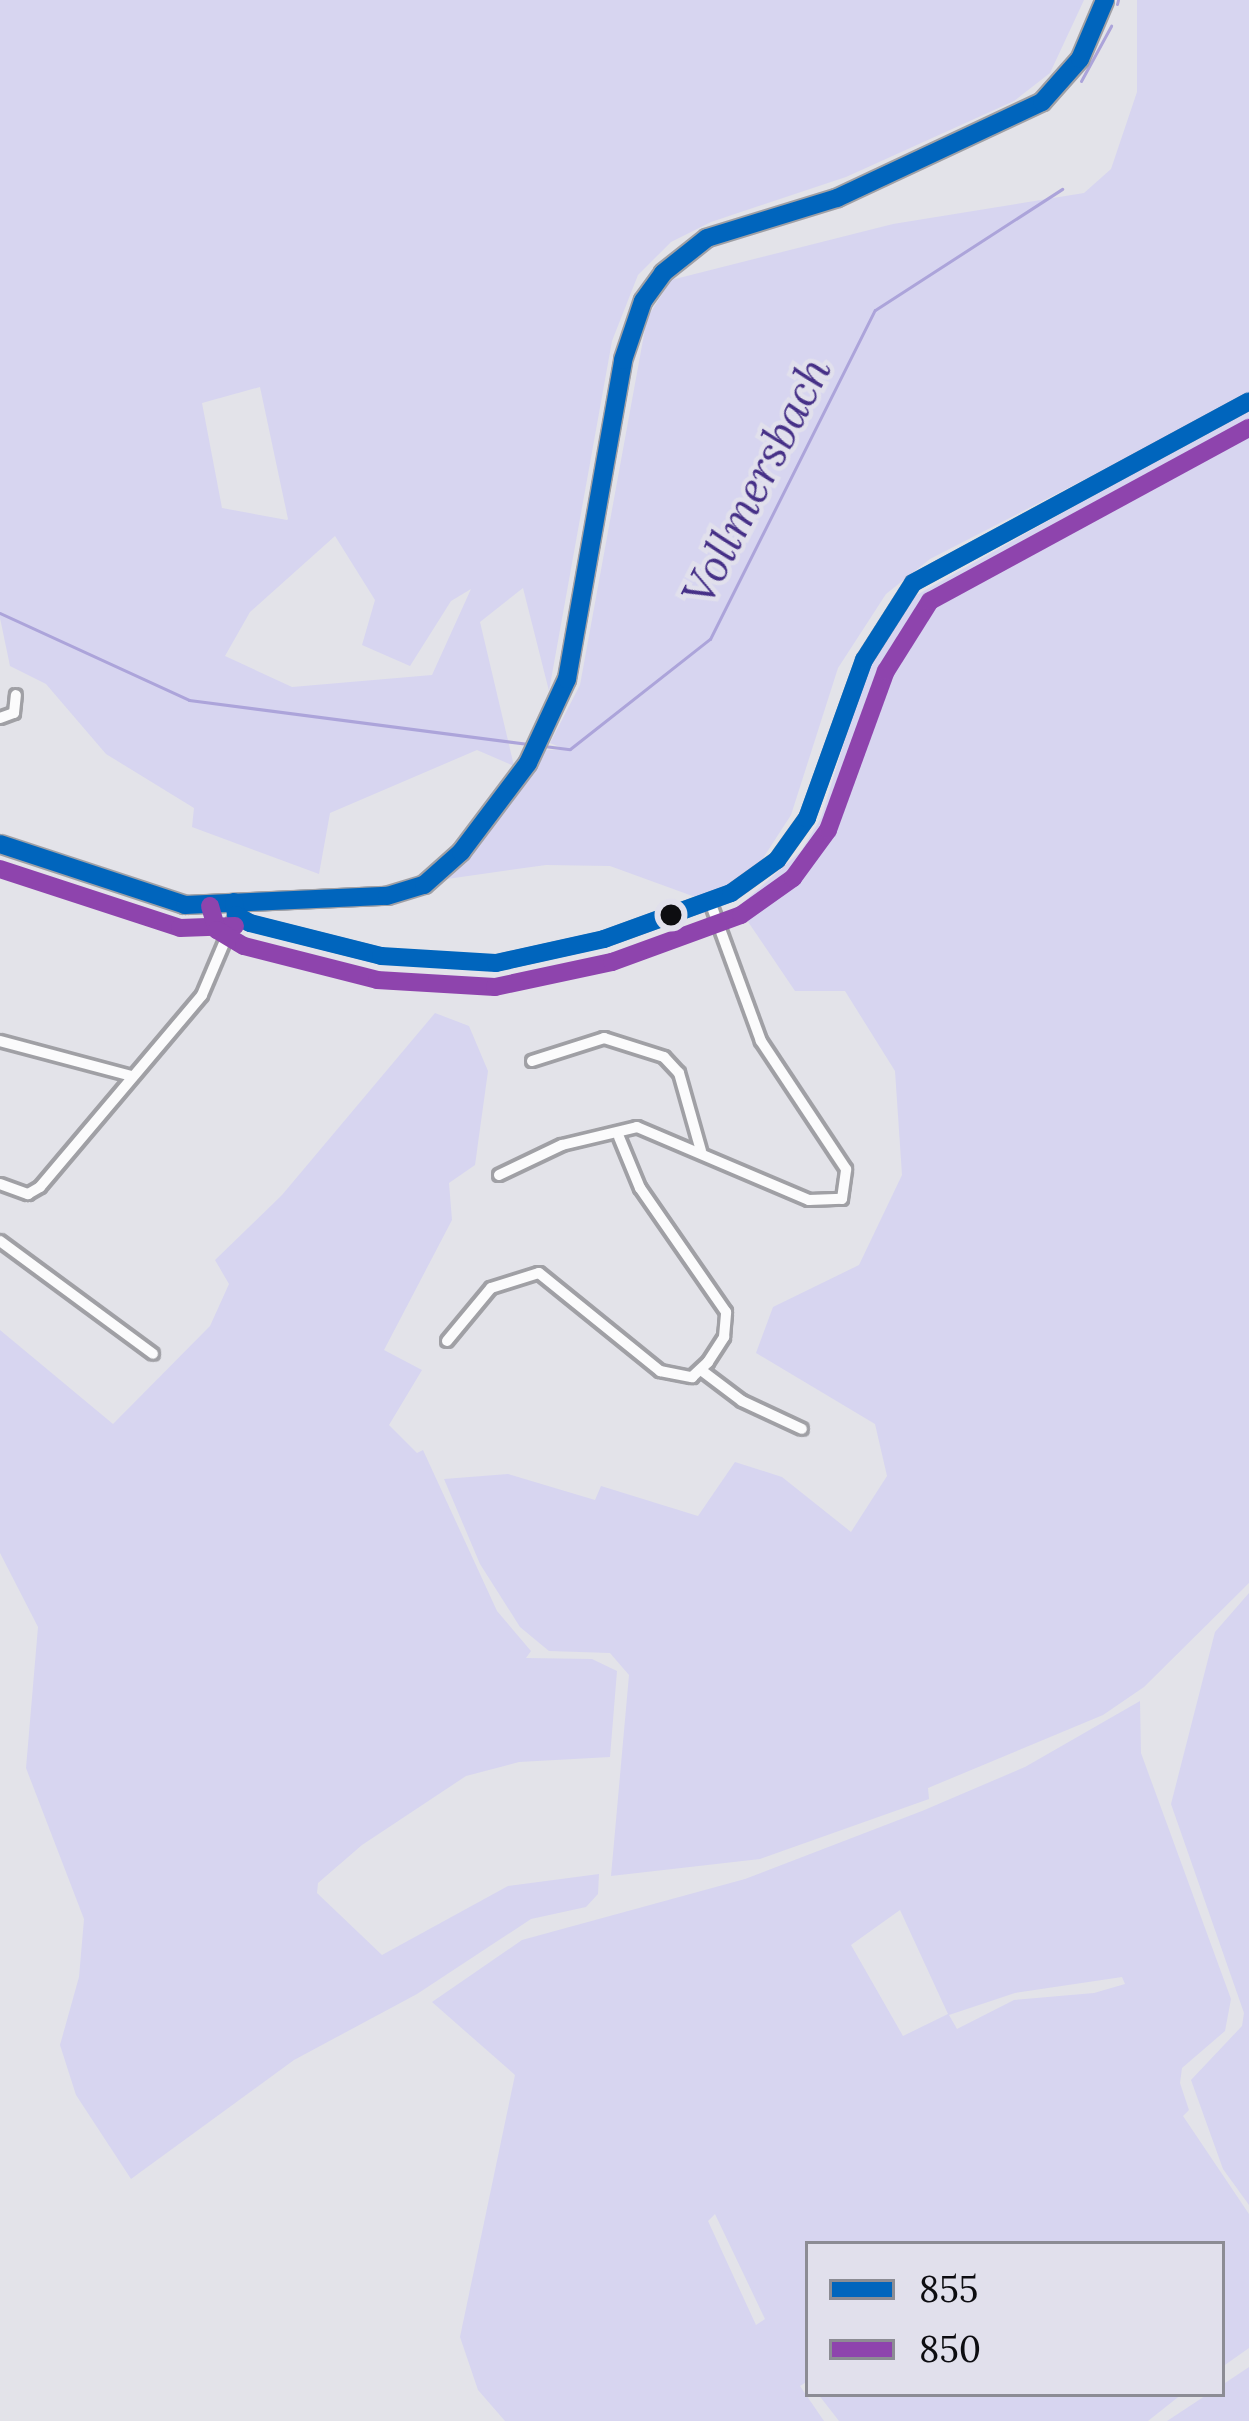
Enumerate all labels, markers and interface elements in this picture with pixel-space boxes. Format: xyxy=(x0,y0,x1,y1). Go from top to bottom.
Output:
water label: Vollmersbach xyxy=(670,348,842,614)
unlabelled marker xyxy=(660,904,682,926)
legend xyxy=(805,2241,1225,2397)
text: 855 xyxy=(919,2266,978,2312)
text: 850 xyxy=(919,2326,981,2372)

